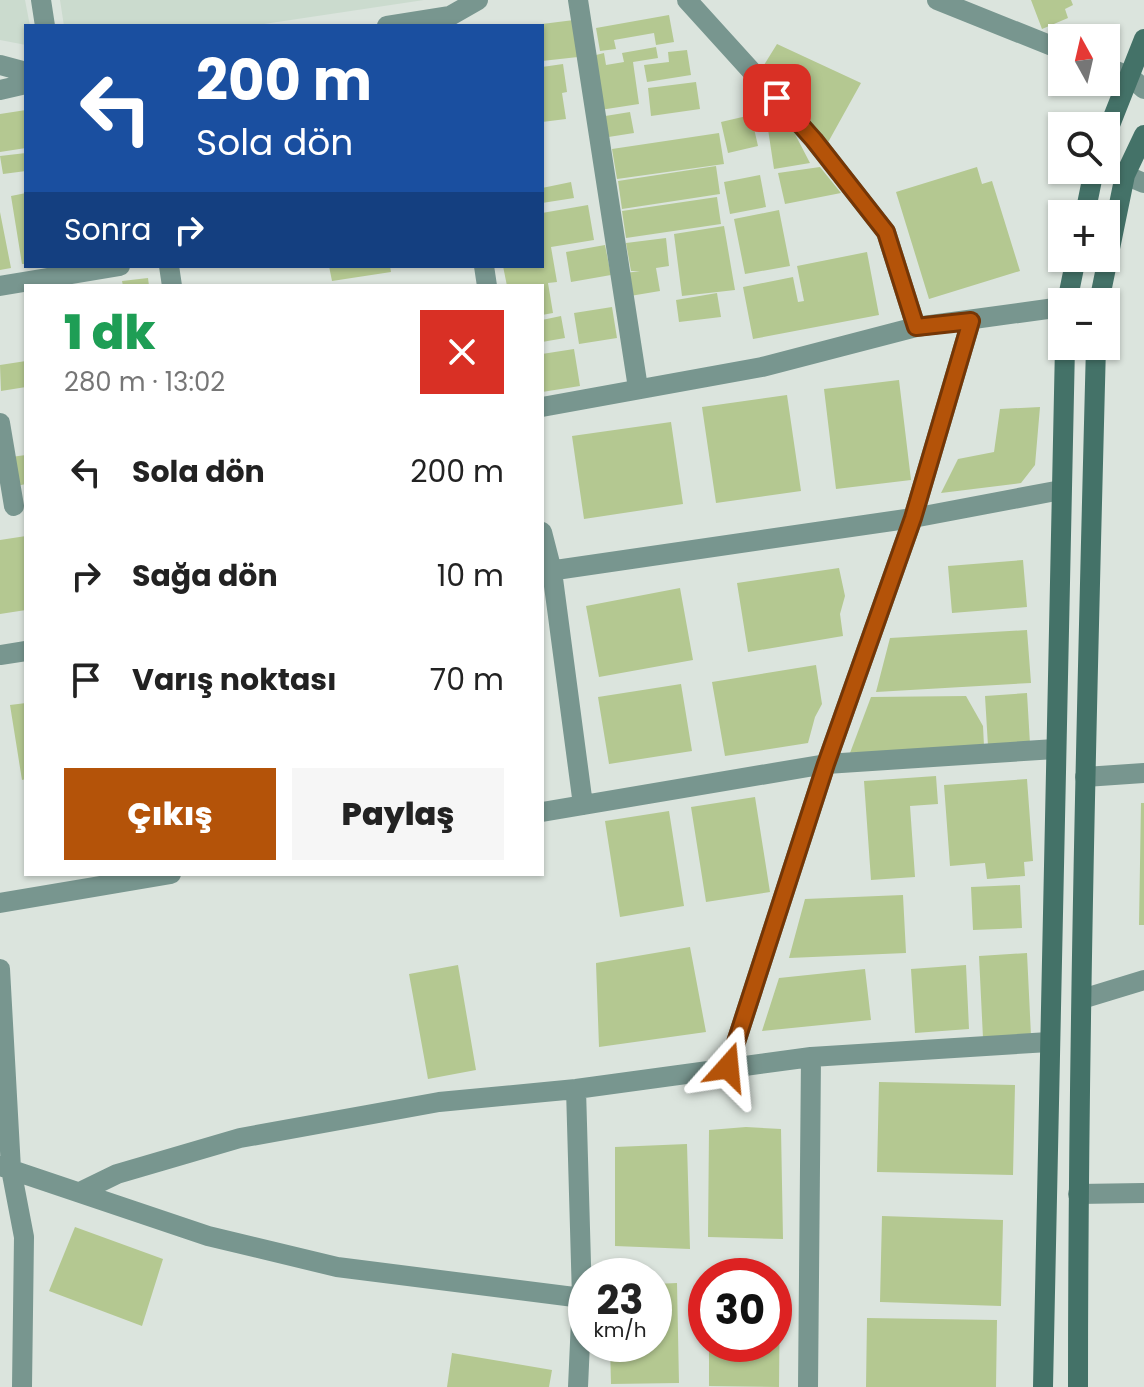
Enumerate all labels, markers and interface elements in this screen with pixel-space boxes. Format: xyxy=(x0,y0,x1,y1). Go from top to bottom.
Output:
north arrow xyxy=(1048,24,1120,96)
map controls xyxy=(1048,24,1120,360)
text: 200 m xyxy=(196,41,372,120)
icon: left xyxy=(64,56,168,160)
pin xyxy=(743,64,811,132)
icon: arrive xyxy=(755,76,799,120)
button: search xyxy=(1048,112,1120,184)
text: Sola dön xyxy=(196,117,353,168)
button: + xyxy=(1048,200,1120,272)
text: Sonra xyxy=(64,208,151,251)
icon: right xyxy=(167,208,211,252)
button: − xyxy=(1048,288,1120,360)
text: 1 dk xyxy=(64,299,155,366)
button: close xyxy=(420,310,504,394)
text: 280 m · 13:02 xyxy=(64,364,225,400)
icon: left xyxy=(64,450,108,494)
text: Sola dön xyxy=(132,450,265,493)
text: 200 m xyxy=(410,450,504,493)
icon: right xyxy=(64,554,108,598)
text: Sağa dön xyxy=(132,554,278,597)
text: 10 m xyxy=(437,554,504,597)
icon: arrive xyxy=(64,658,108,702)
text: Varış noktası xyxy=(132,658,337,701)
text: 70 m xyxy=(430,658,504,701)
button: Çıkış xyxy=(64,768,276,860)
button: Paylaş xyxy=(292,768,504,860)
position arrow xyxy=(686,1025,770,1109)
speed limit sign: 30 xyxy=(688,1258,792,1362)
text: 23 xyxy=(596,1272,644,1328)
text: km/h xyxy=(593,1316,647,1344)

